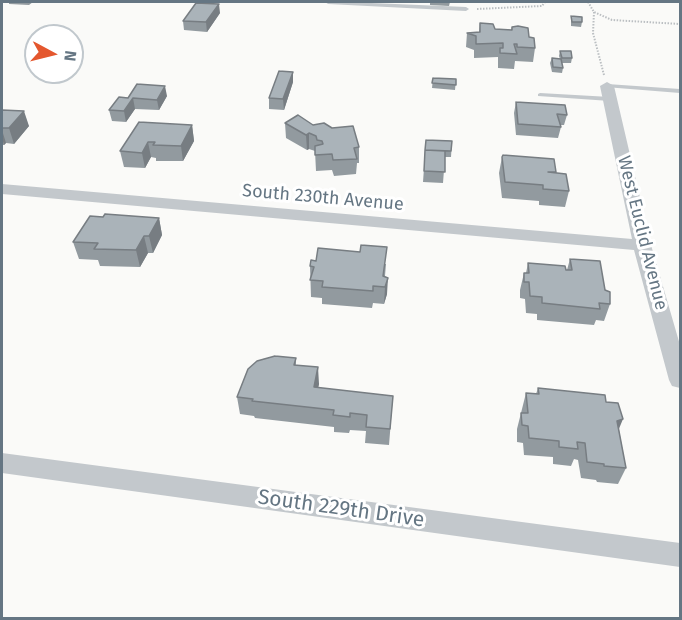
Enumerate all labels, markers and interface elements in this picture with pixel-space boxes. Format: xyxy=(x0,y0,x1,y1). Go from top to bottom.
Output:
north arrow xyxy=(24,24,84,84)
text: N xyxy=(60,50,80,62)
street label: West Euclid Avenue xyxy=(612,154,672,312)
street label: South 230th Avenue xyxy=(241,180,405,216)
street label: South 229th Drive xyxy=(256,485,426,533)

